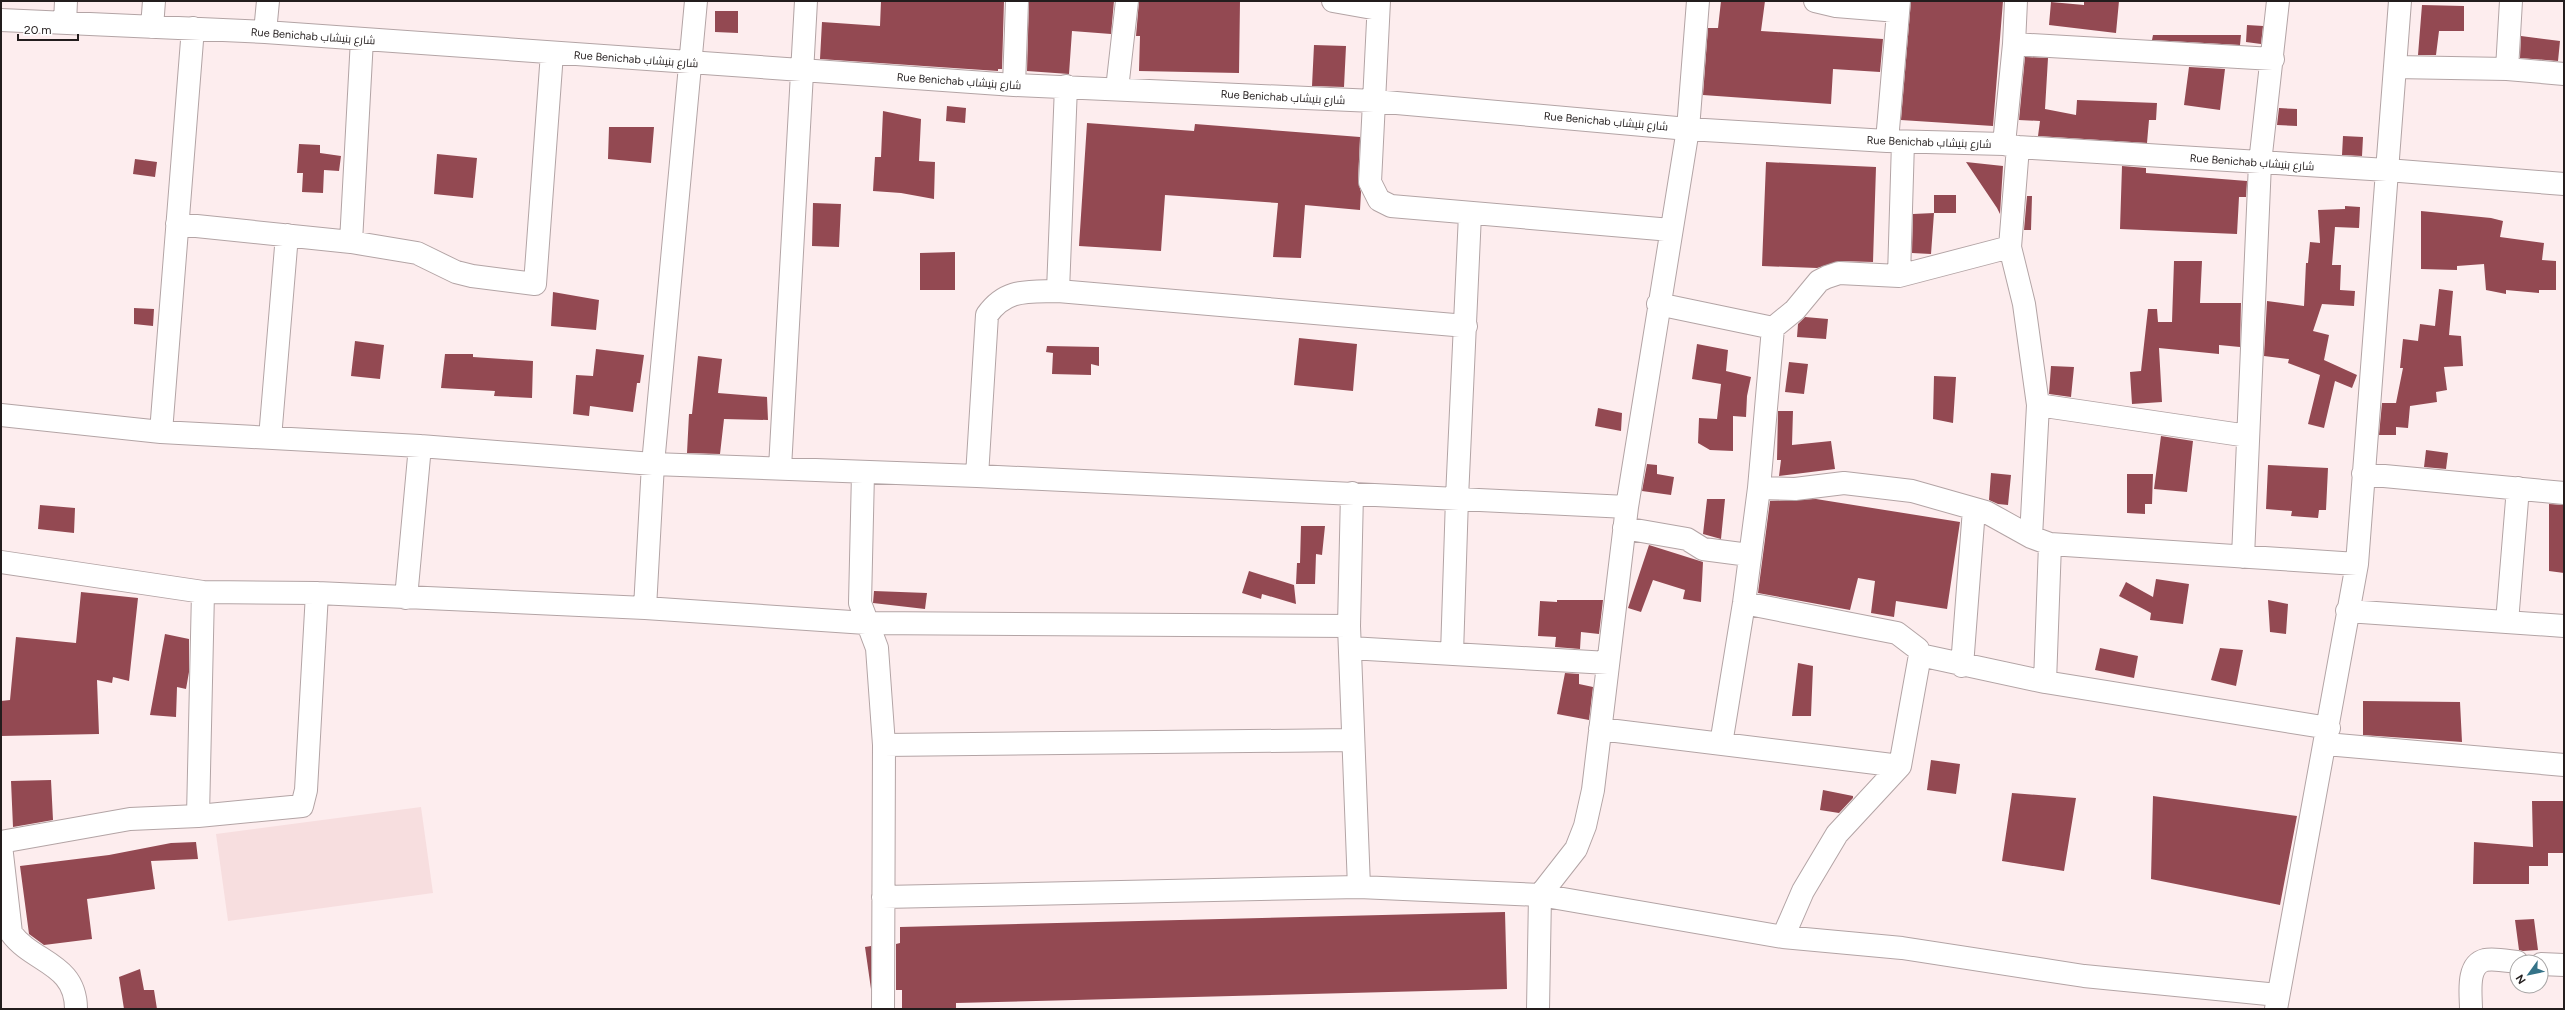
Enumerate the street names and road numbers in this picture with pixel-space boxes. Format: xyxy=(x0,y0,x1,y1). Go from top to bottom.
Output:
street label: Rue Benichab شارع بنيشاب xyxy=(250,26,376,48)
street label: Rue Benichab شارع بنيشاب xyxy=(573,49,699,71)
street label: Rue Benichab شارع بنيشاب xyxy=(896,71,1022,93)
street label: Rue Benichab شارع بنيشاب xyxy=(1220,88,1346,108)
street label: Rue Benichab شارع بنيشاب xyxy=(1543,110,1669,134)
street label: Rue Benichab شارع بنيشاب xyxy=(1866,134,1992,152)
street label: Rue Benichab شارع بنيشاب xyxy=(2189,152,2315,174)

